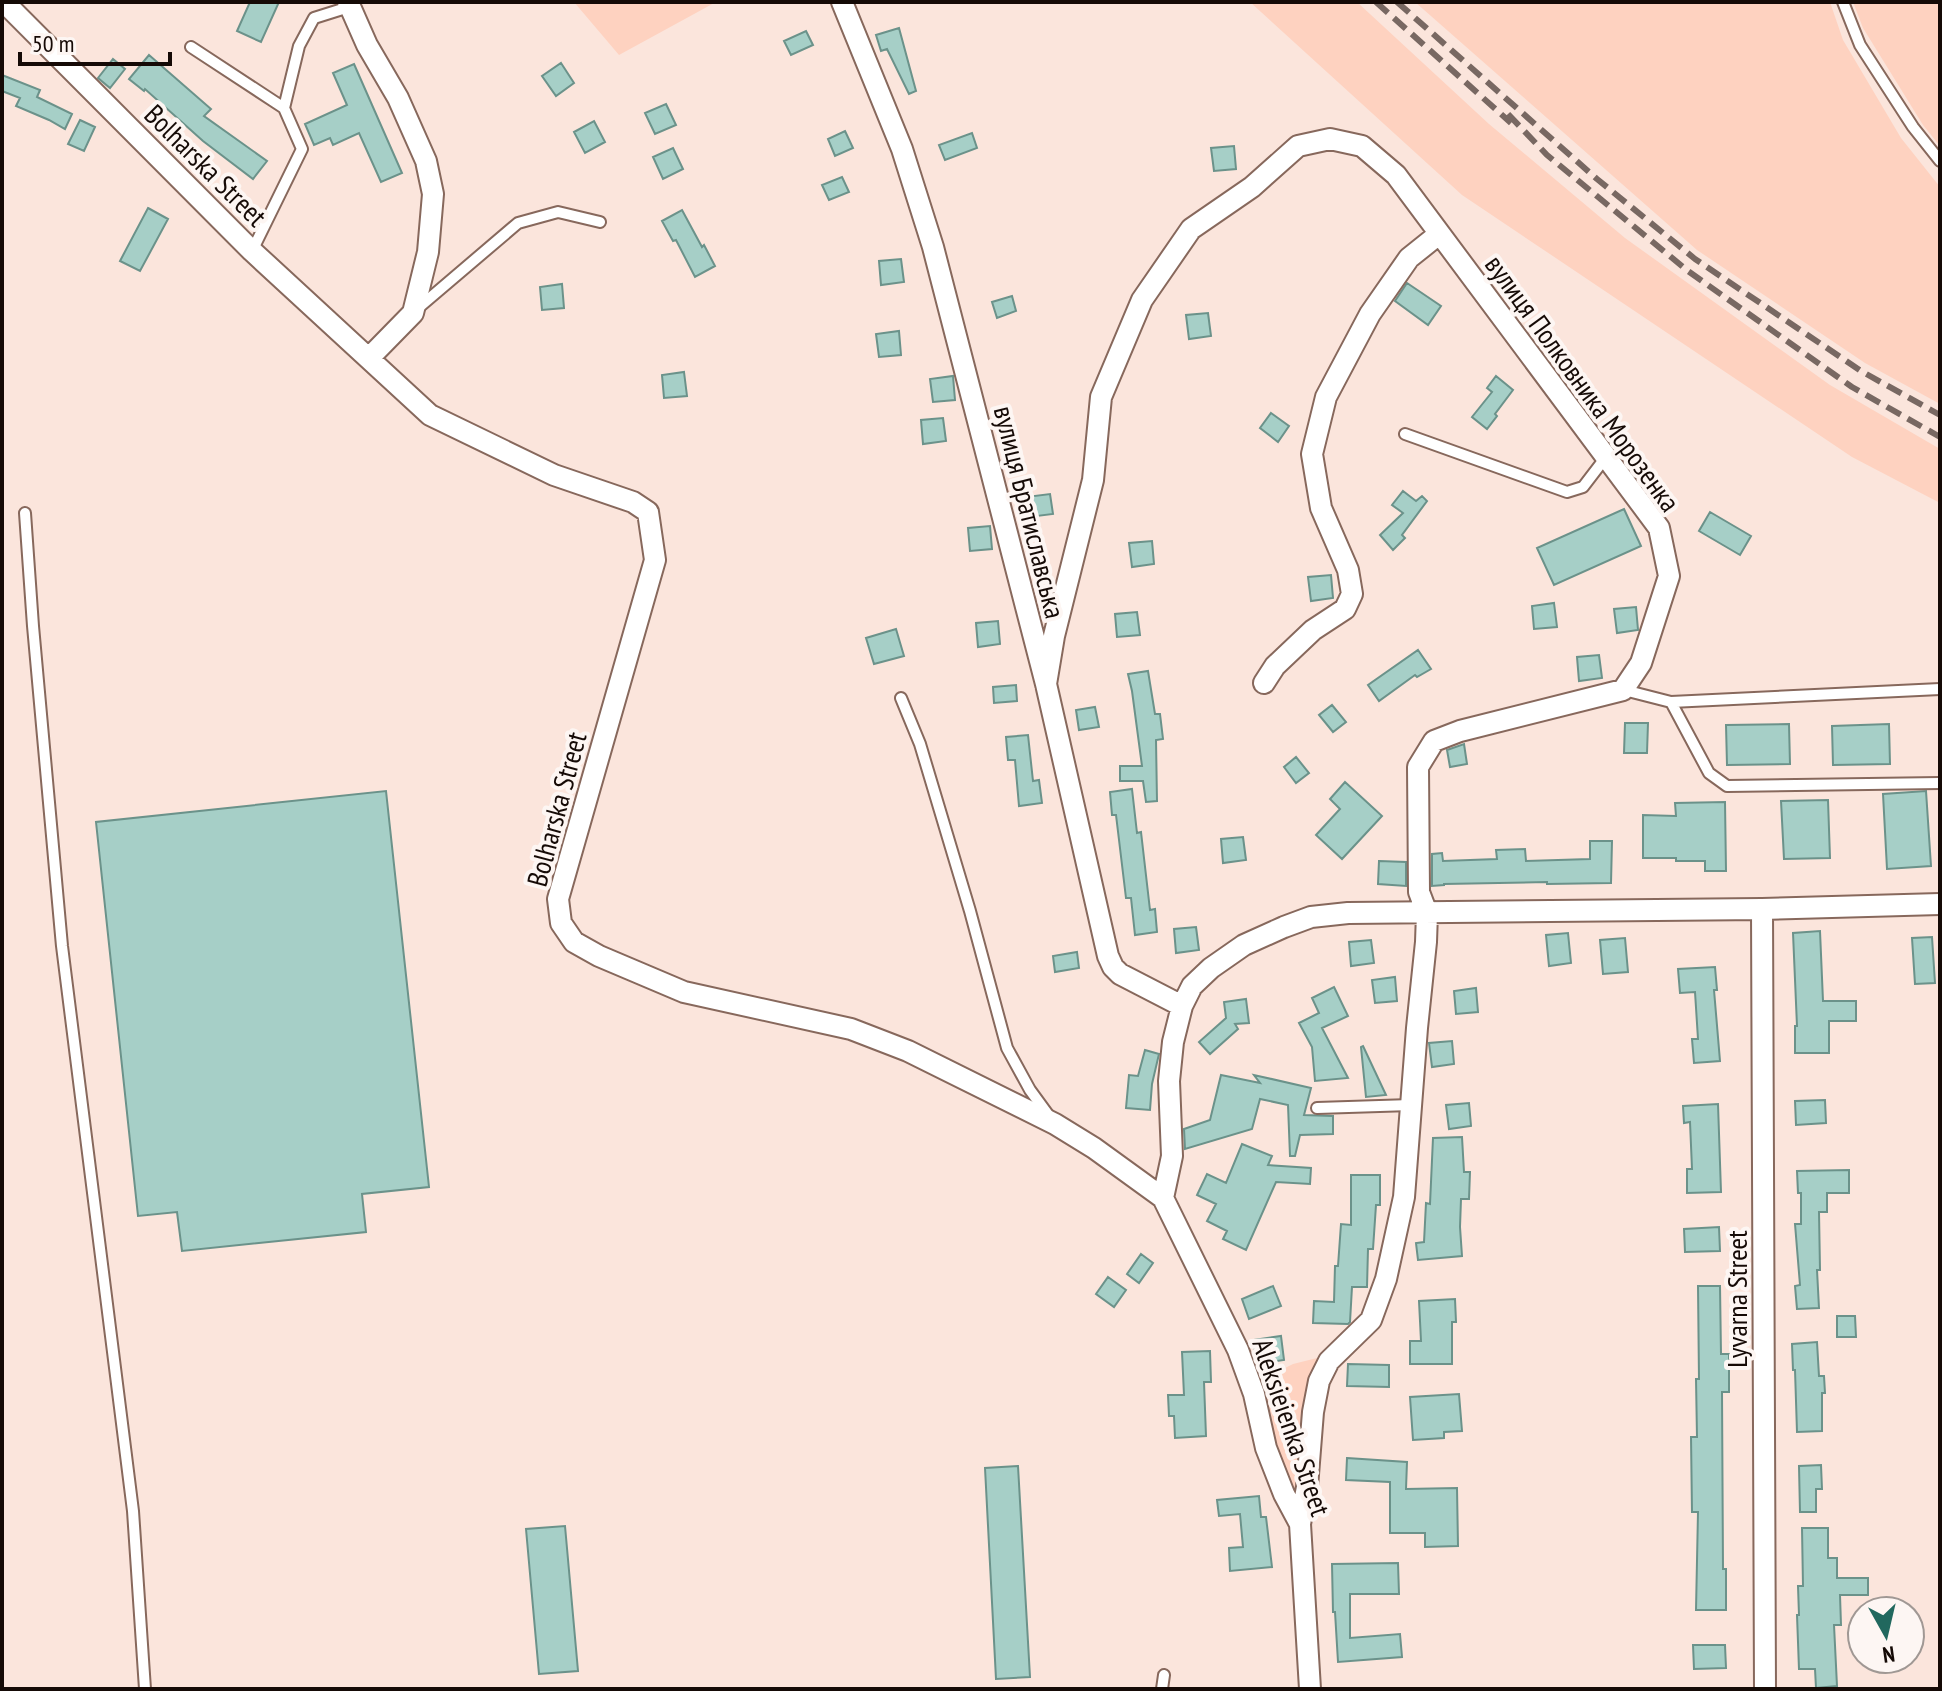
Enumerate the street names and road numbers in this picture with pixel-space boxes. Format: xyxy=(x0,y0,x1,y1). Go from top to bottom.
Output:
street label: Bolharska Street xyxy=(137,96,275,234)
street label: вулиця Полковника Морозенка xyxy=(1477,247,1689,519)
street label: вулиця Братиславська xyxy=(986,402,1074,622)
street label: Bolharska Street xyxy=(518,727,594,890)
street label: Lyvarna Street xyxy=(1718,1230,1755,1368)
street label: Aleksieienka Street xyxy=(1244,1333,1340,1521)

